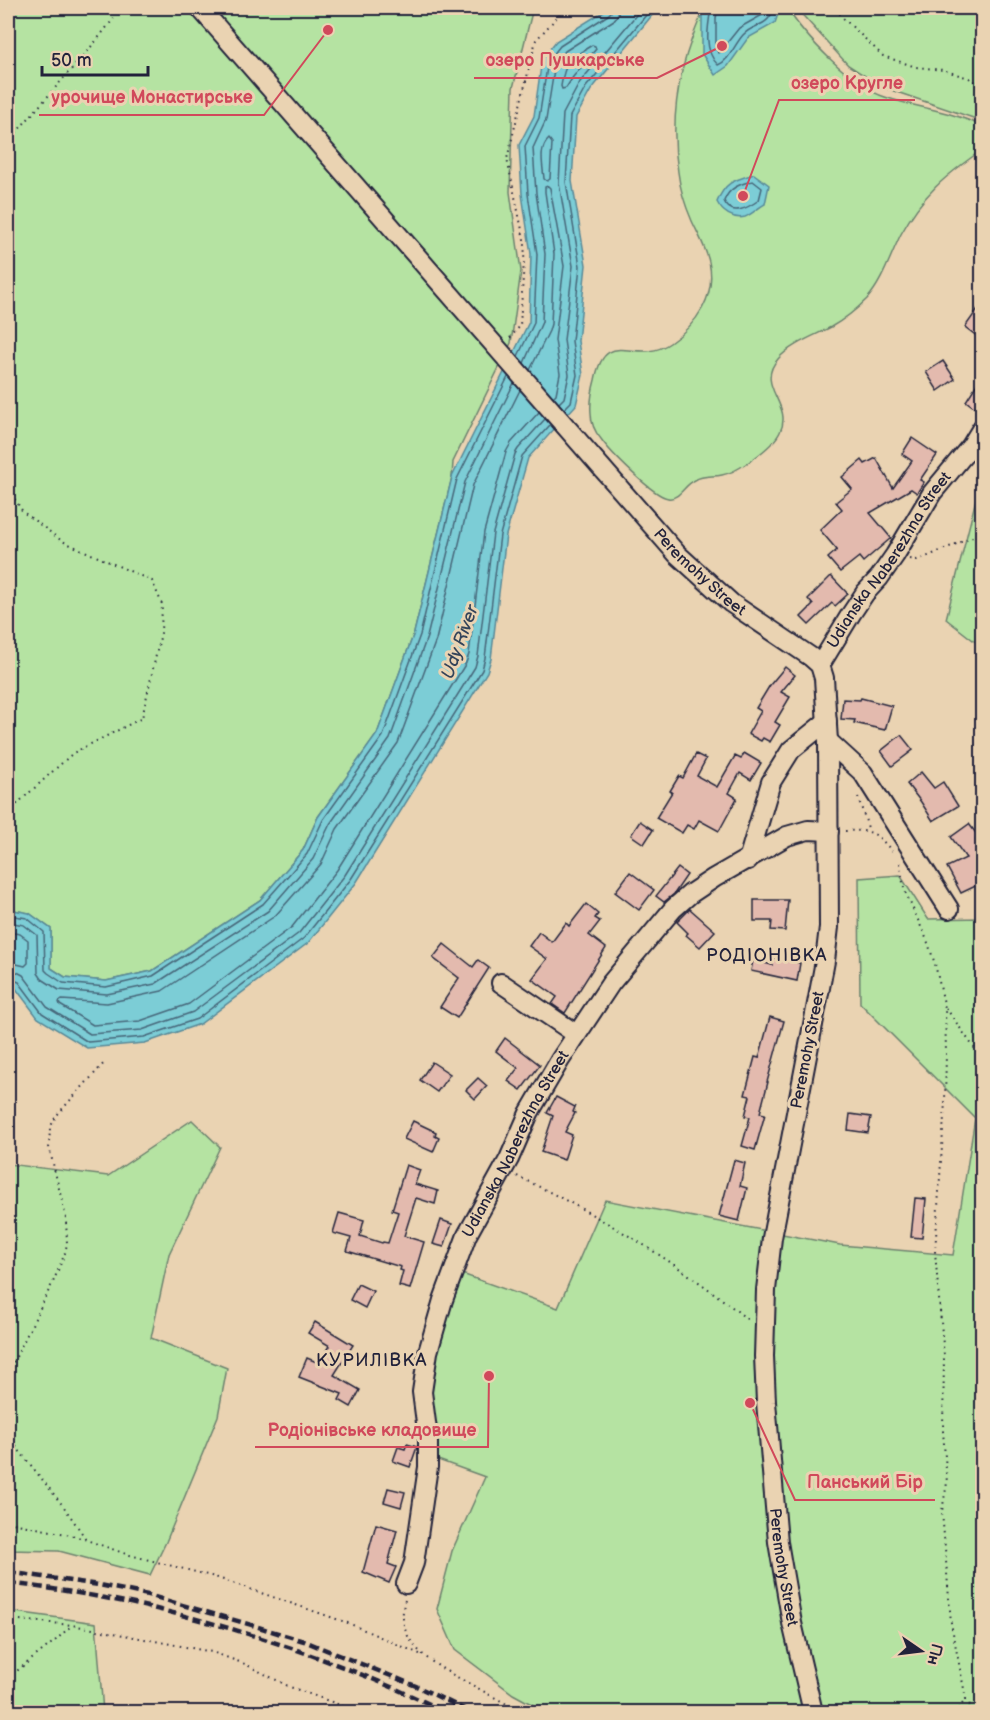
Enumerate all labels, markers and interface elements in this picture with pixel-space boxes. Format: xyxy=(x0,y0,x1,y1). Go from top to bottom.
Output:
scale bar xyxy=(42,39,148,77)
callout: озеро Пушкарське xyxy=(474,42,657,78)
text: 50 m xyxy=(51,50,92,71)
text: озеро Пушкарське xyxy=(485,50,645,71)
callout: озеро Кругле xyxy=(779,64,915,100)
text: озеро Кругле xyxy=(791,73,903,94)
callout: урочище Монастирське xyxy=(39,79,264,115)
text: урочище Монастирське xyxy=(51,87,253,108)
street label: Udianska Naberezhna Street xyxy=(823,468,955,651)
street label: Peremohy Street xyxy=(650,525,749,620)
water label: Udy River xyxy=(437,601,484,682)
district label: РОДІОНІВКА xyxy=(706,945,828,966)
street label: Peremohy Street xyxy=(787,990,829,1110)
street label: Udianska Naberezhna Street xyxy=(458,1047,573,1241)
district label: КУРИЛІВКА xyxy=(316,1350,428,1371)
callout: Родіонівське кладовище xyxy=(255,1411,488,1447)
text: Родіонівське кладовище xyxy=(267,1420,477,1441)
callout: Панський Бір xyxy=(795,1464,935,1500)
text: Панський Бір xyxy=(807,1472,923,1493)
street label: Peremohy Street xyxy=(766,1507,802,1628)
north arrow xyxy=(891,1621,951,1681)
text: Пн xyxy=(922,1642,946,1667)

